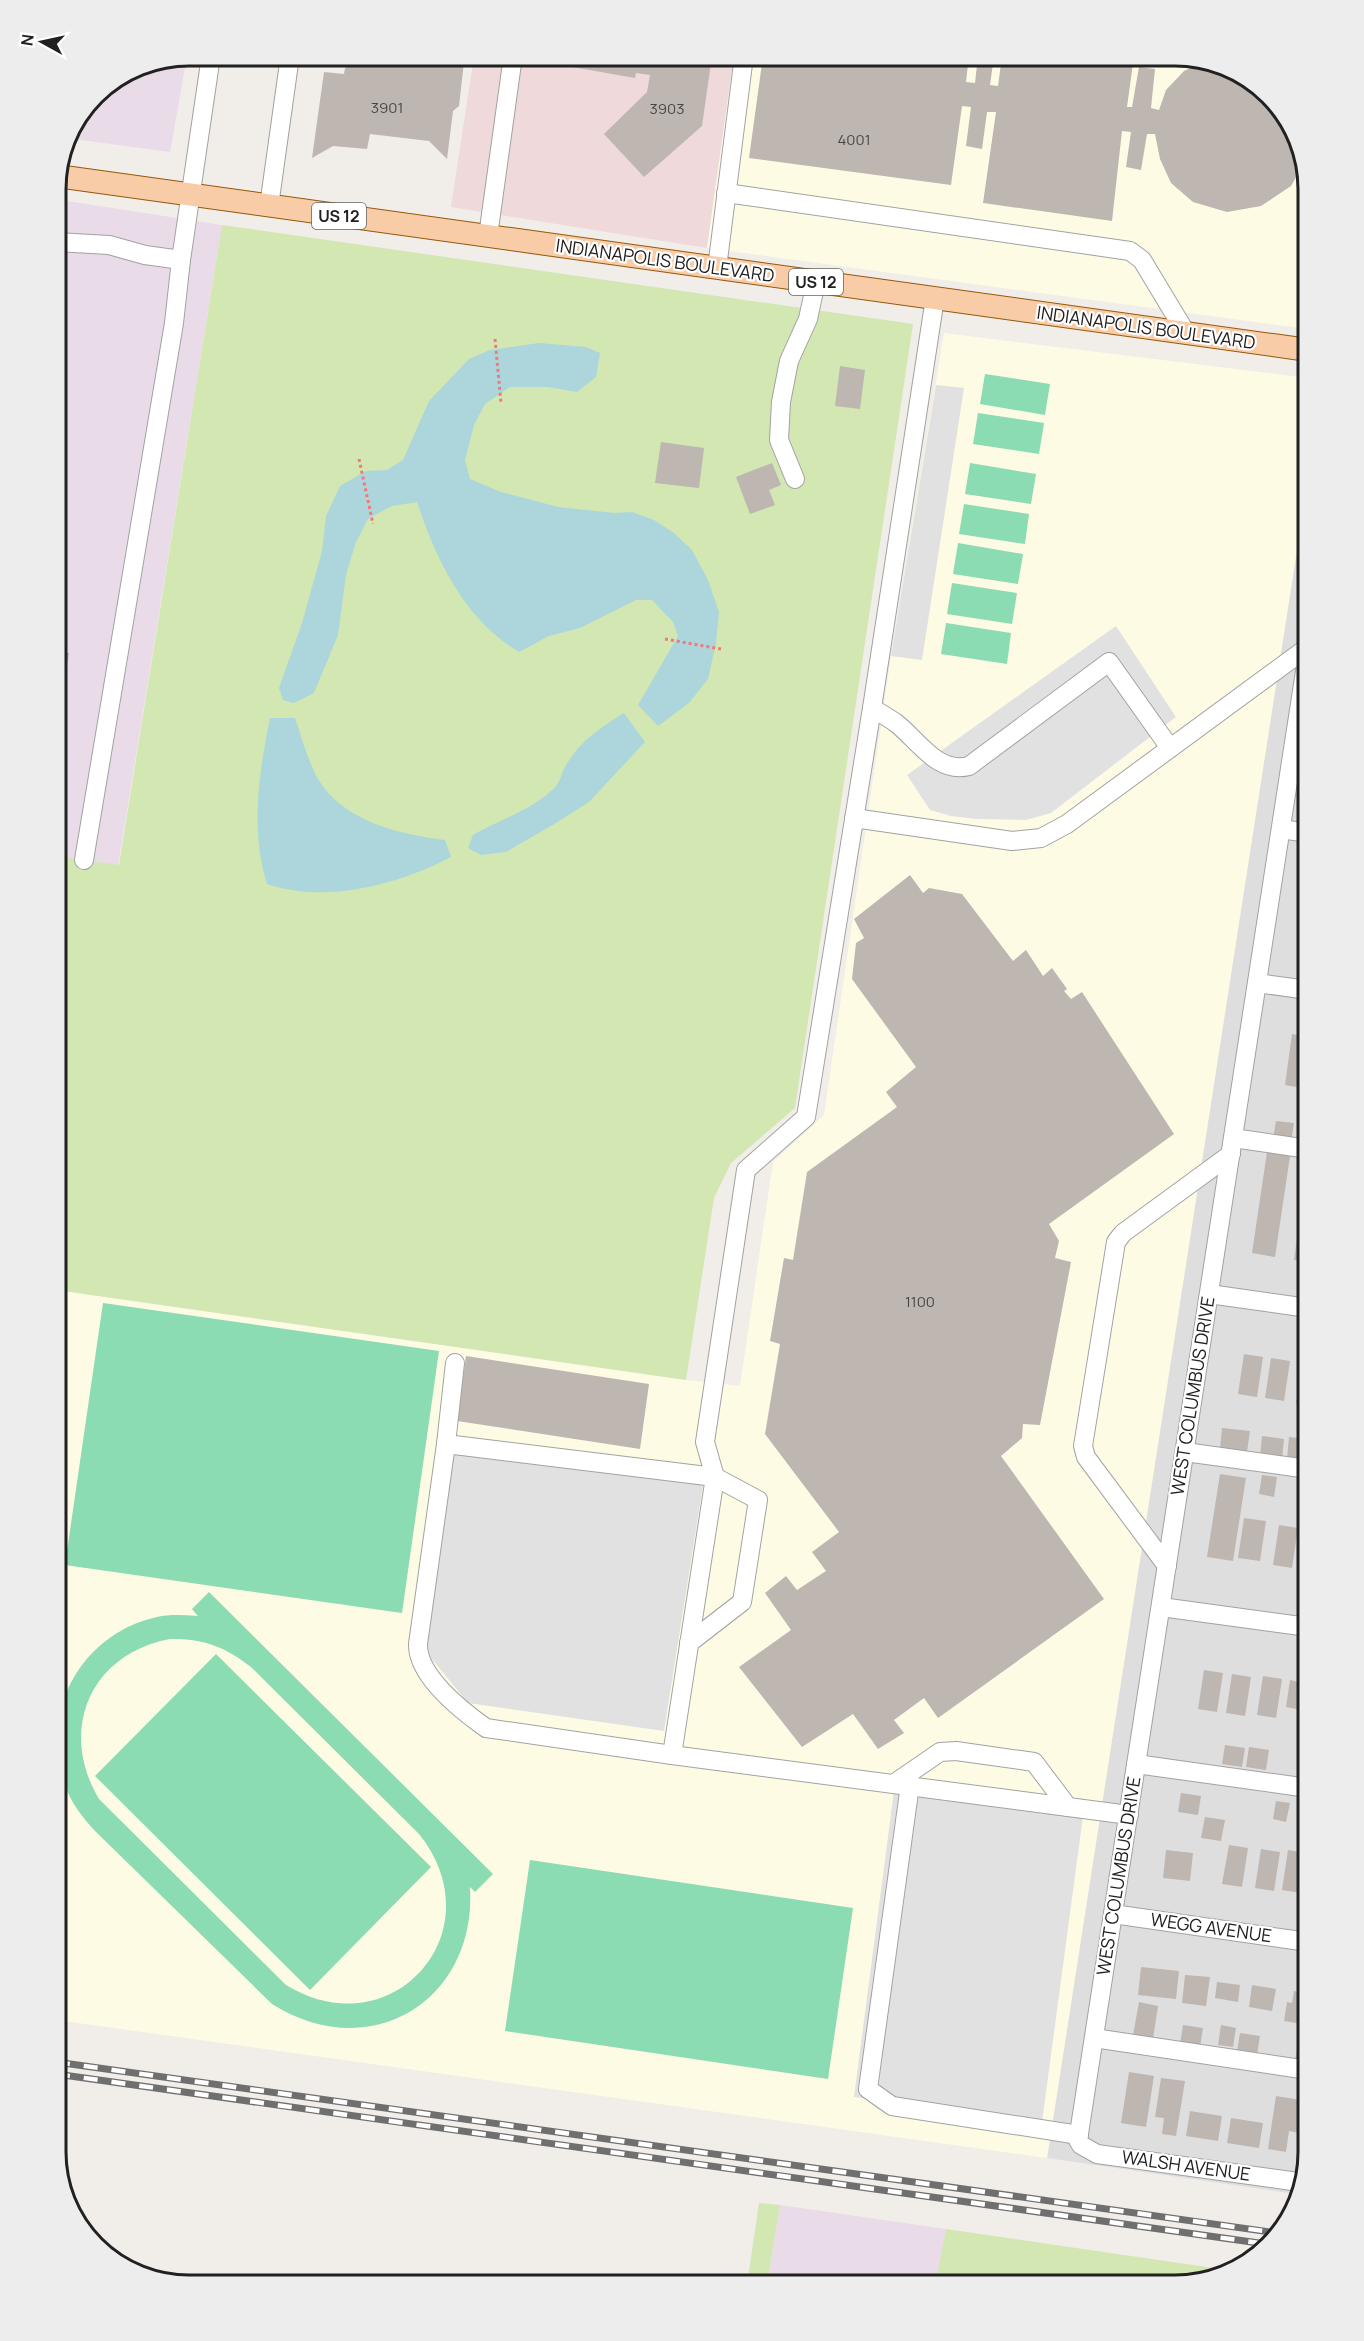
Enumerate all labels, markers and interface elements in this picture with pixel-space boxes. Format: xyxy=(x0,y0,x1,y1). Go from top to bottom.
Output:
north arrow xyxy=(12,12,72,72)
text: N xyxy=(15,33,39,47)
house number: 3901 xyxy=(371,97,403,118)
house number: 3903 xyxy=(649,98,685,119)
house number: 4001 xyxy=(838,129,871,150)
road number: US 12 xyxy=(312,203,366,229)
street label: INDIANAPOLIS BOULEVARD xyxy=(554,233,776,287)
road number: US 12 xyxy=(789,269,843,295)
street label: INDIANAPOLIS BOULEVARD xyxy=(1035,300,1257,354)
house number: 1100 xyxy=(905,1291,935,1312)
street label: WEST COLUMBUS DRIVE xyxy=(1164,1295,1220,1497)
street label: WEST COLUMBUS DRIVE xyxy=(1090,1775,1146,1977)
street label: WEGG AVENUE xyxy=(1149,1907,1273,1947)
street label: WALSH AVENUE xyxy=(1120,2144,1252,2186)

